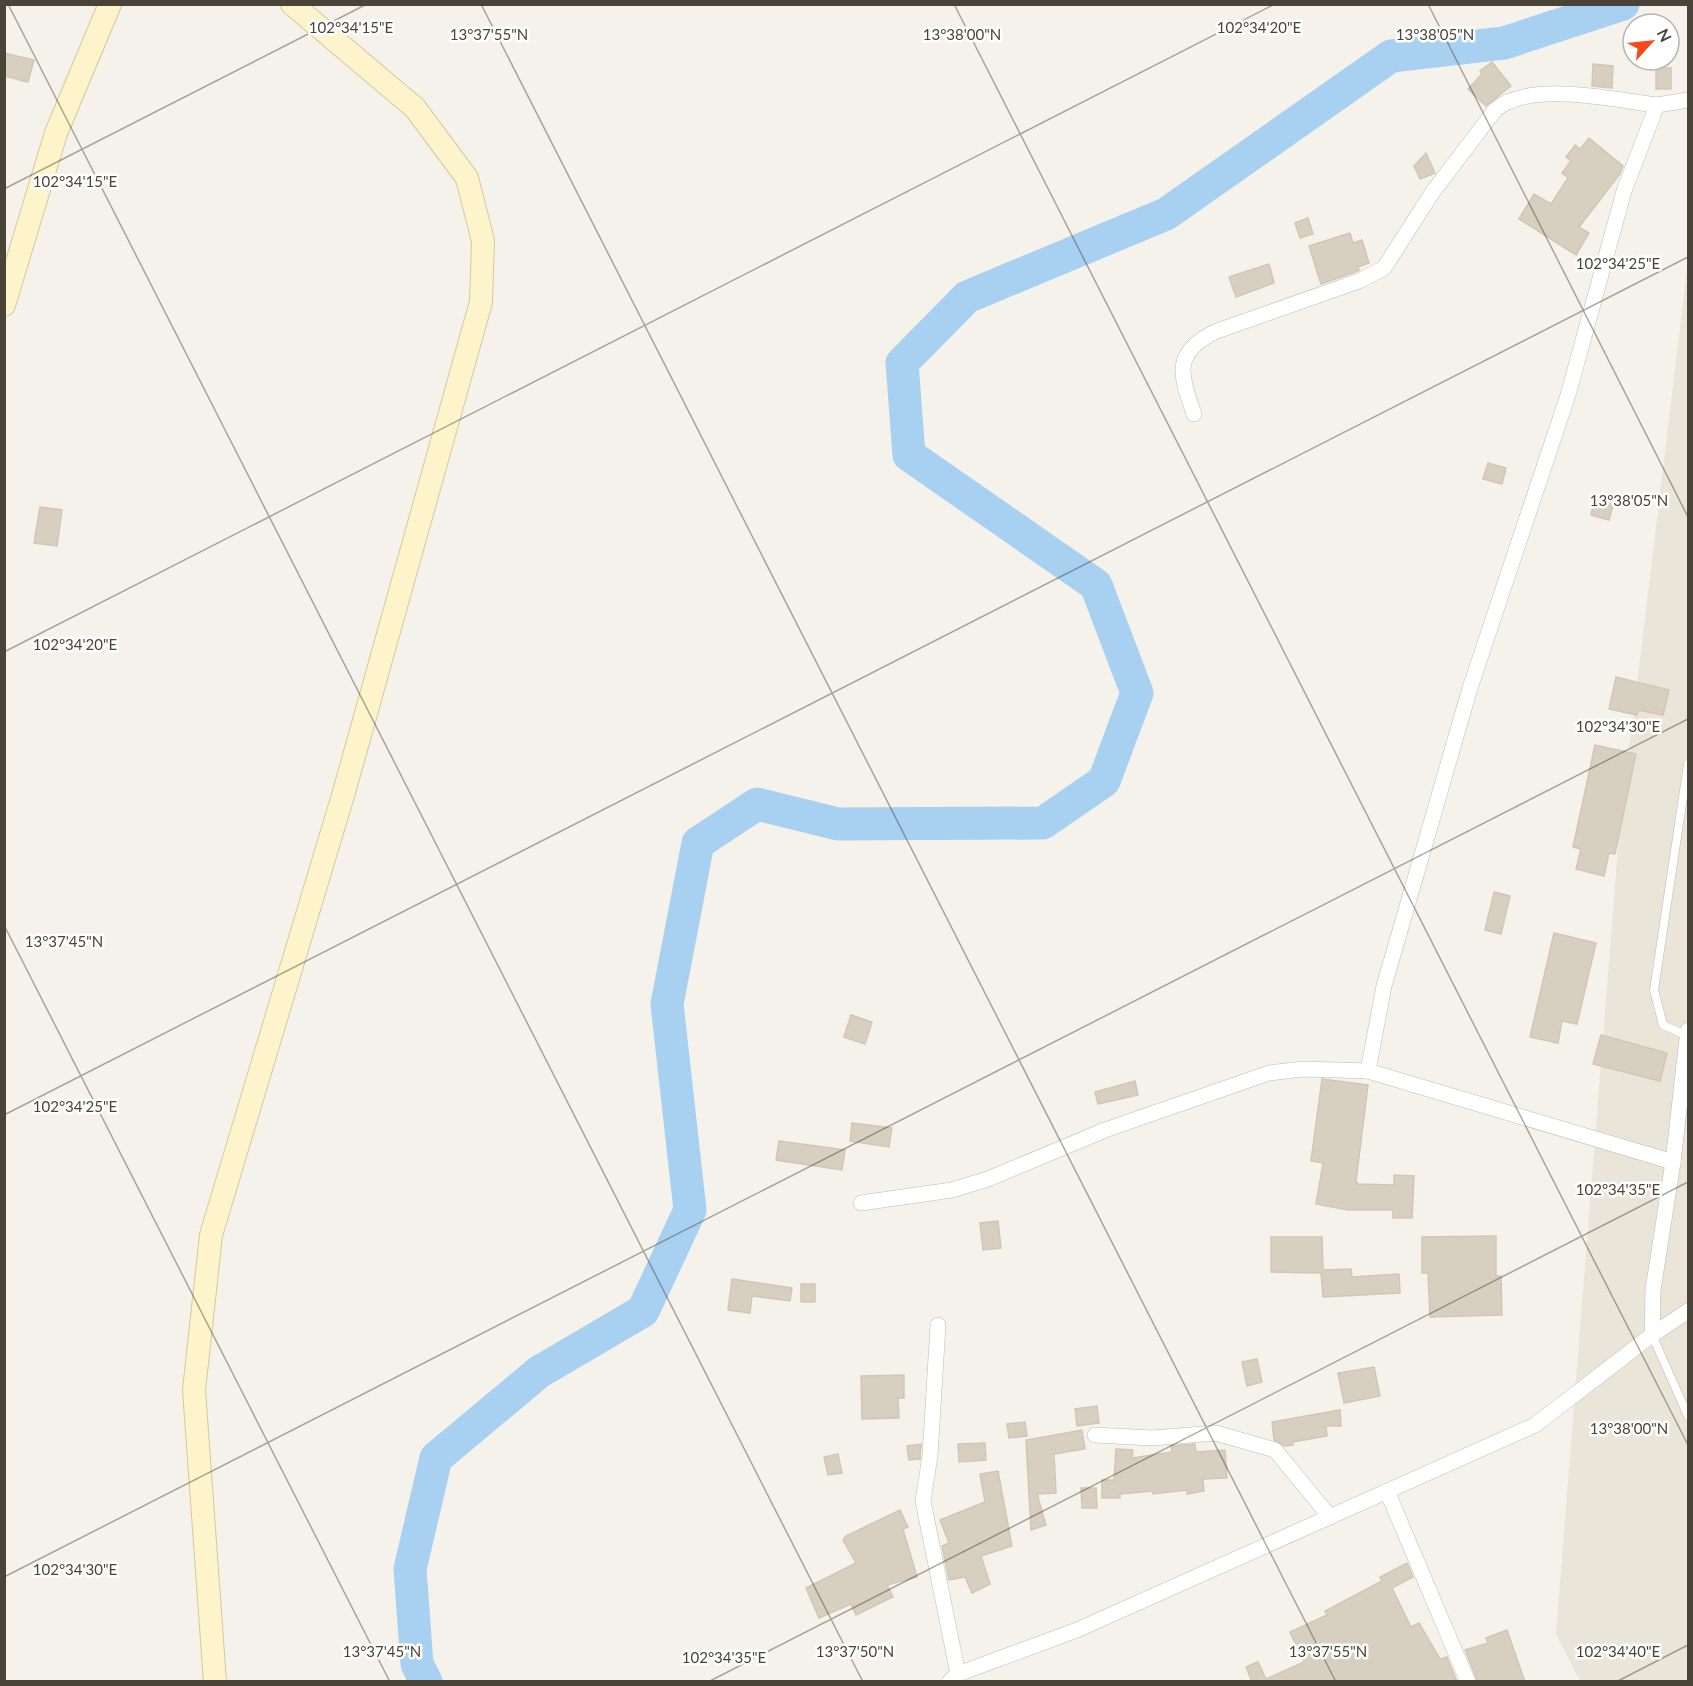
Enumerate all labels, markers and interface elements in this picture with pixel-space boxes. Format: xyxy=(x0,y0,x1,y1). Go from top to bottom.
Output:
north arrow xyxy=(1621,12,1681,72)
text: 102°34'15"E xyxy=(309,18,393,36)
text: 102°34'20"E xyxy=(1217,18,1301,36)
text: 13°37'55"N xyxy=(450,25,528,43)
text: 13°38'00"N xyxy=(923,25,1001,43)
text: 13°38'05"N xyxy=(1396,25,1474,43)
text: N xyxy=(1654,25,1676,45)
text: 102°34'15"E xyxy=(33,172,117,190)
text: 102°34'25"E xyxy=(1576,254,1660,272)
text: 13°38'05"N xyxy=(1590,491,1668,509)
text: 102°34'20"E xyxy=(33,635,117,653)
text: 102°34'30"E xyxy=(1576,717,1660,735)
text: 13°37'45"N xyxy=(25,932,103,950)
text: 102°34'25"E xyxy=(33,1097,117,1115)
text: 102°34'35"E xyxy=(1576,1180,1660,1198)
text: 13°38'00"N xyxy=(1590,1419,1668,1437)
text: 102°34'30"E xyxy=(33,1560,117,1578)
text: 13°37'45"N xyxy=(343,1642,421,1660)
text: 13°37'50"N xyxy=(816,1642,894,1660)
text: 13°37'55"N xyxy=(1289,1642,1367,1660)
text: 102°34'40"E xyxy=(1576,1642,1660,1660)
text: 102°34'35"E xyxy=(682,1648,766,1666)

